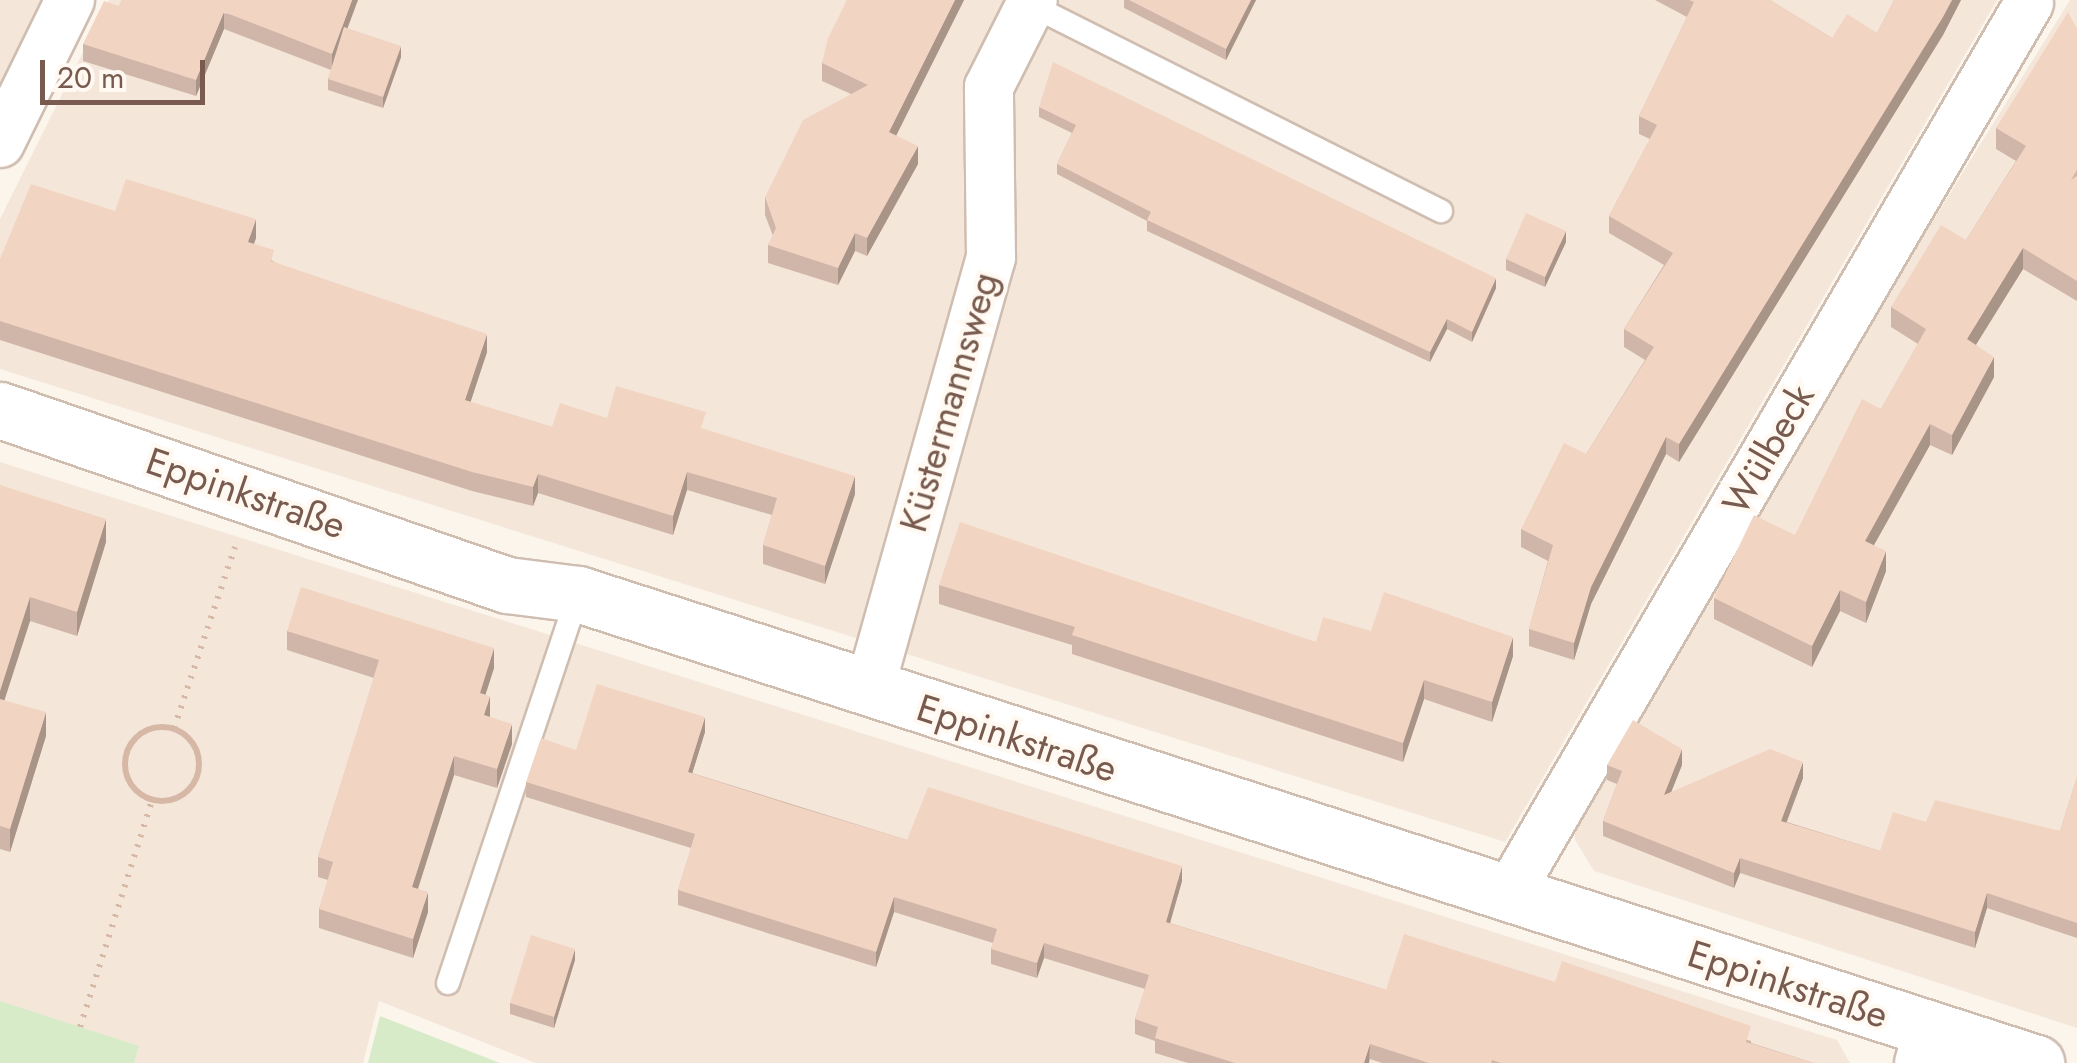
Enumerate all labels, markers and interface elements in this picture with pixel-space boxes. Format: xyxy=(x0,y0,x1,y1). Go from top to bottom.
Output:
scale bar xyxy=(45,40,210,102)
text: 20 m xyxy=(57,56,124,99)
street label: Küstermannsweg xyxy=(890,267,1008,537)
street label: Wülbeck xyxy=(1713,376,1823,522)
street label: Eppinkstraße xyxy=(140,438,352,548)
street label: Eppinkstraße xyxy=(911,684,1123,792)
street label: Eppinkstraße xyxy=(1682,930,1894,1038)

